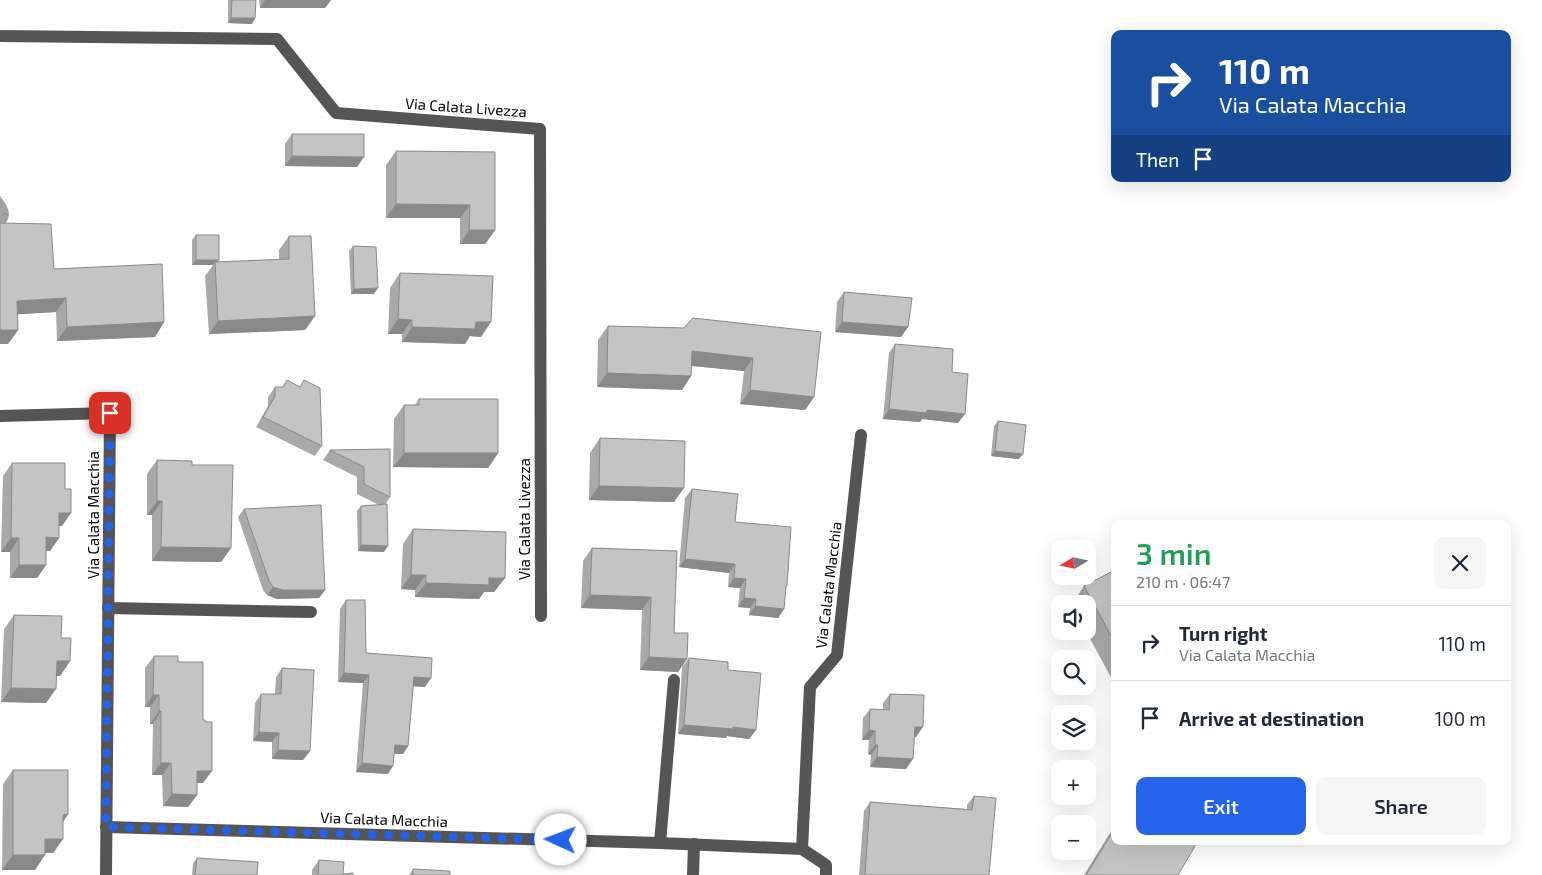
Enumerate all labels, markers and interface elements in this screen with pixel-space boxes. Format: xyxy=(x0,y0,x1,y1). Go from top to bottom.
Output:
text: 110 m xyxy=(1219,49,1310,91)
icon: right xyxy=(1136,50,1201,115)
text: Via Calata Macchia xyxy=(1219,91,1406,117)
street label: Via Calata Livezza xyxy=(404,94,528,120)
icon: arrive xyxy=(1189,145,1217,173)
text: Then xyxy=(1136,148,1179,171)
pin xyxy=(89,392,131,434)
icon: arrive xyxy=(96,399,124,427)
street label: Via Calata Macchia xyxy=(84,451,102,579)
street label: Via Calata Livezza xyxy=(515,458,533,580)
street label: Via Calata Macchia xyxy=(811,520,845,650)
text: 3 min xyxy=(1136,535,1212,571)
button: close xyxy=(1434,537,1486,589)
north arrow xyxy=(1051,540,1096,585)
map controls xyxy=(1051,540,1096,860)
text: 210 m · 06:47 xyxy=(1136,572,1230,591)
button: sound xyxy=(1051,595,1096,640)
text: Turn right xyxy=(1179,622,1267,645)
icon: right xyxy=(1136,629,1164,657)
text: 110 m xyxy=(1439,632,1486,655)
text: Via Calata Macchia xyxy=(1179,645,1315,664)
button: search xyxy=(1051,650,1096,695)
icon: arrive xyxy=(1136,704,1164,732)
button: layers xyxy=(1051,705,1096,750)
text: Arrive at destination xyxy=(1179,707,1364,730)
text: 100 m xyxy=(1435,707,1486,730)
button: + xyxy=(1051,760,1096,805)
button: Exit xyxy=(1136,777,1306,835)
button: Share xyxy=(1316,777,1486,835)
street label: Via Calata Macchia xyxy=(320,808,448,830)
position arrow xyxy=(534,813,586,865)
button: − xyxy=(1051,815,1096,860)

